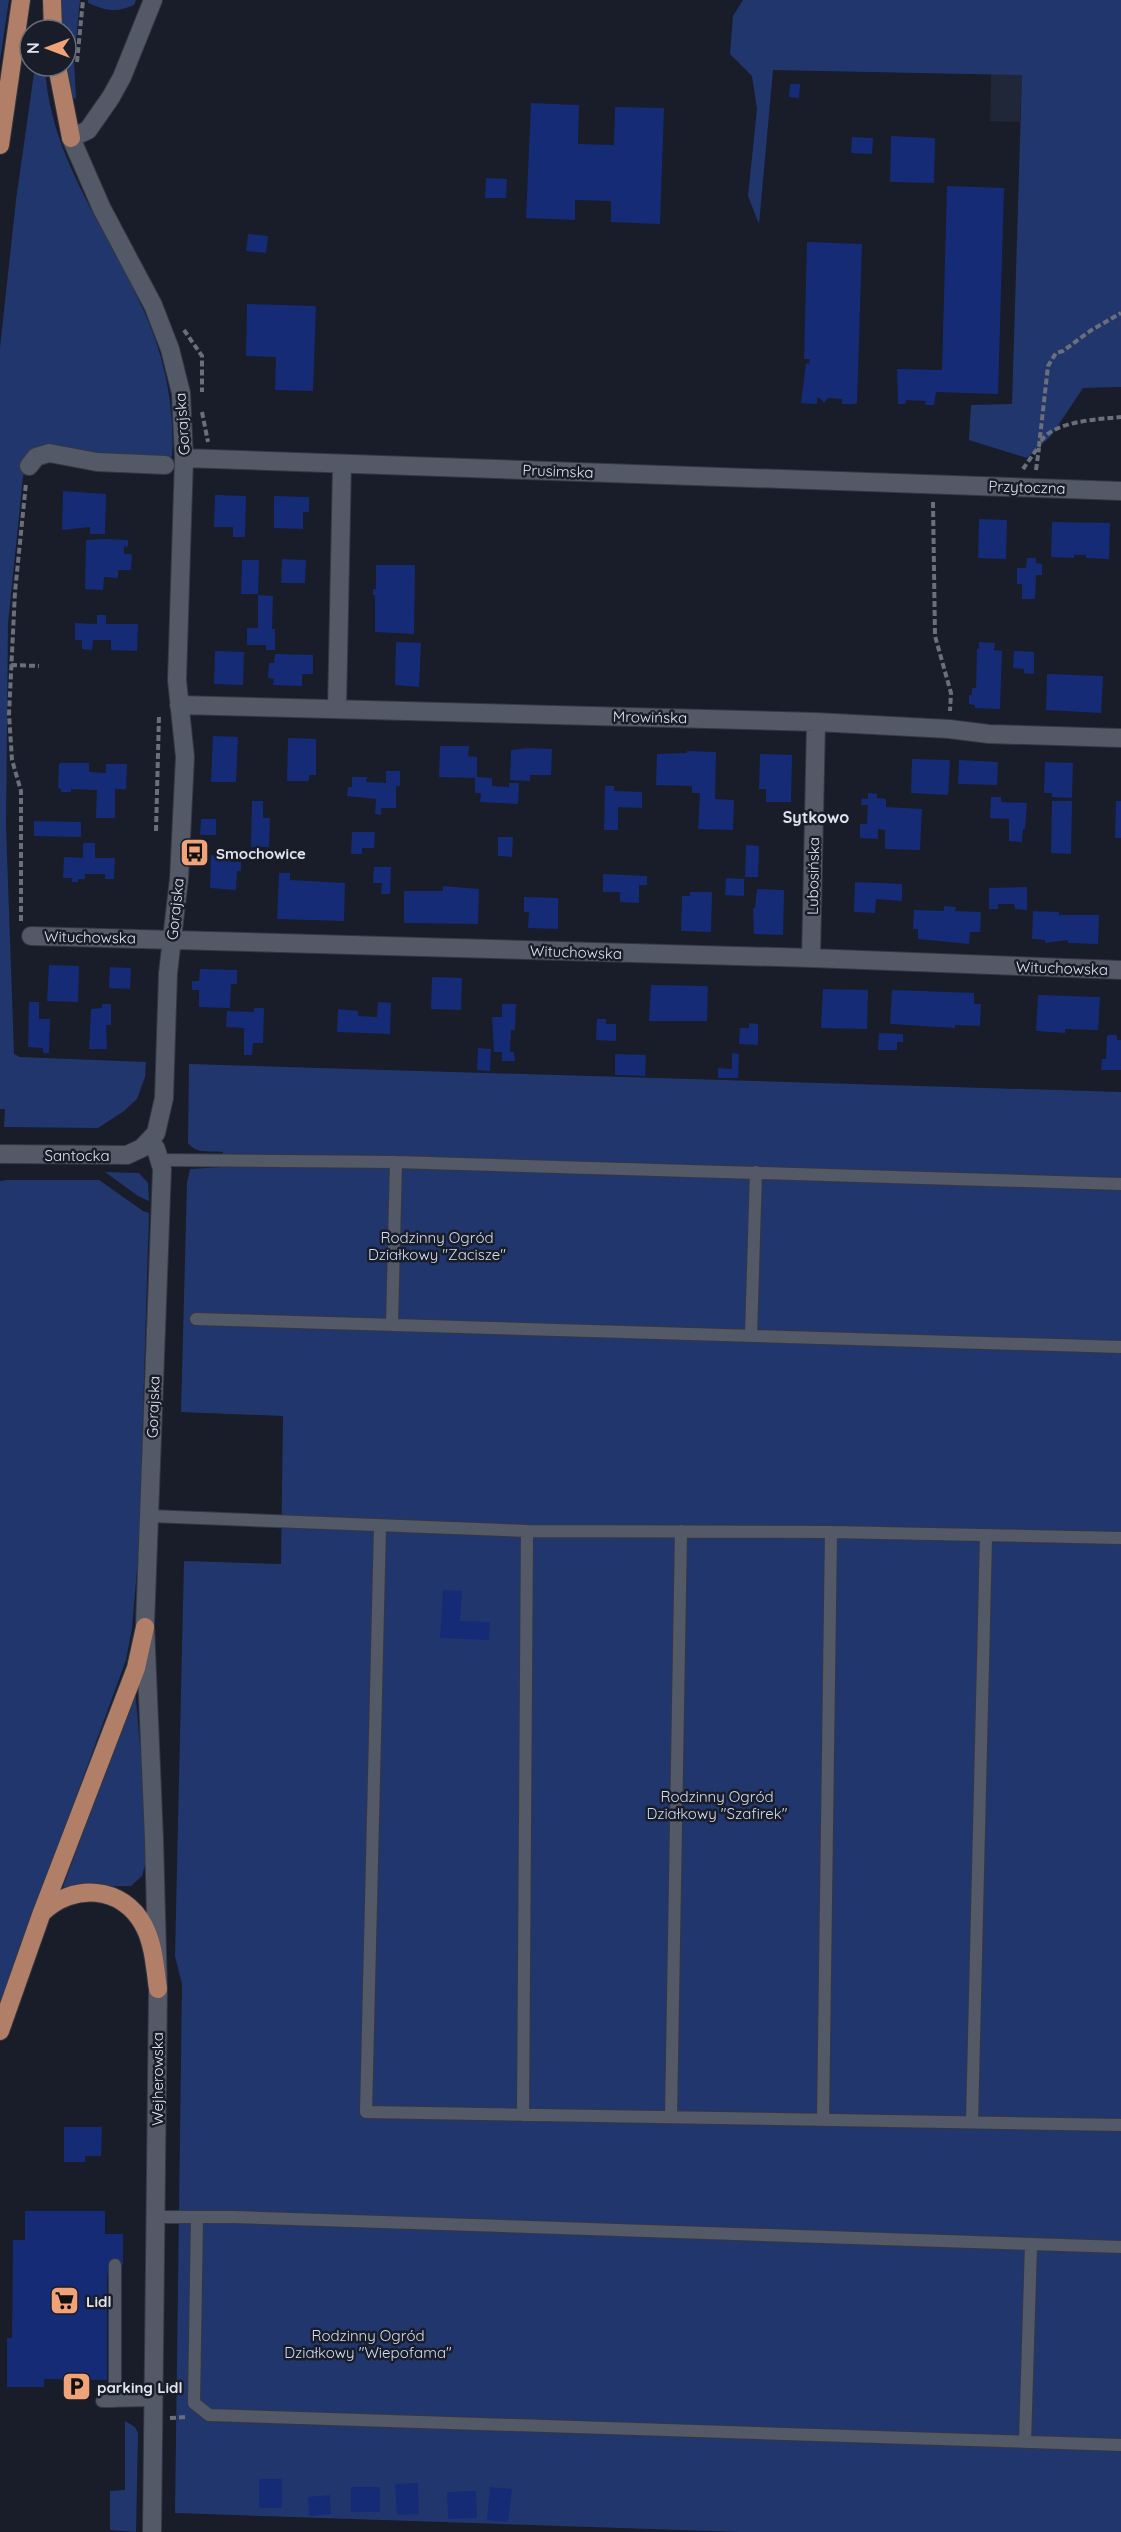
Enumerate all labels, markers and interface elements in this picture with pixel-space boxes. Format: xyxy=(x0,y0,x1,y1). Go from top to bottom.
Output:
north arrow xyxy=(18,18,78,78)
text: N xyxy=(23,42,43,54)
street label: Gorajska xyxy=(170,392,194,456)
street label: Prusimska xyxy=(522,460,594,482)
street label: Przytoczna xyxy=(988,476,1066,498)
street label: Mrowińska xyxy=(613,707,687,727)
district label: Sytkowo xyxy=(783,807,849,827)
bus stop icon: Smochowice xyxy=(179,837,211,869)
street label: Lubosińska xyxy=(803,837,823,915)
place label: Smochowice xyxy=(216,844,306,863)
street label: Gorajska xyxy=(162,877,188,941)
street label: Wituchowska xyxy=(44,927,136,947)
street label: Wituchowska xyxy=(530,941,622,963)
street label: Wituchowska xyxy=(1016,957,1108,979)
street label: Santocka xyxy=(44,1146,110,1165)
park label: Rodzinny Ogród Działkowy "Zacisze" xyxy=(368,1228,506,1264)
street label: Gorajska xyxy=(142,1376,164,1438)
park label: Rodzinny Ogród Działkowy "Szafirek" xyxy=(646,1787,788,1823)
street label: Wejherowska xyxy=(148,2032,167,2126)
supermarket icon: Lidl xyxy=(49,2285,81,2317)
place label: Lidl xyxy=(86,2292,111,2311)
park label: Rodzinny Ogród Działkowy "Wiepofama" xyxy=(284,2326,452,2362)
parking icon: parking Lidl xyxy=(60,2371,92,2403)
place label: parking Lidl xyxy=(97,2378,183,2397)

